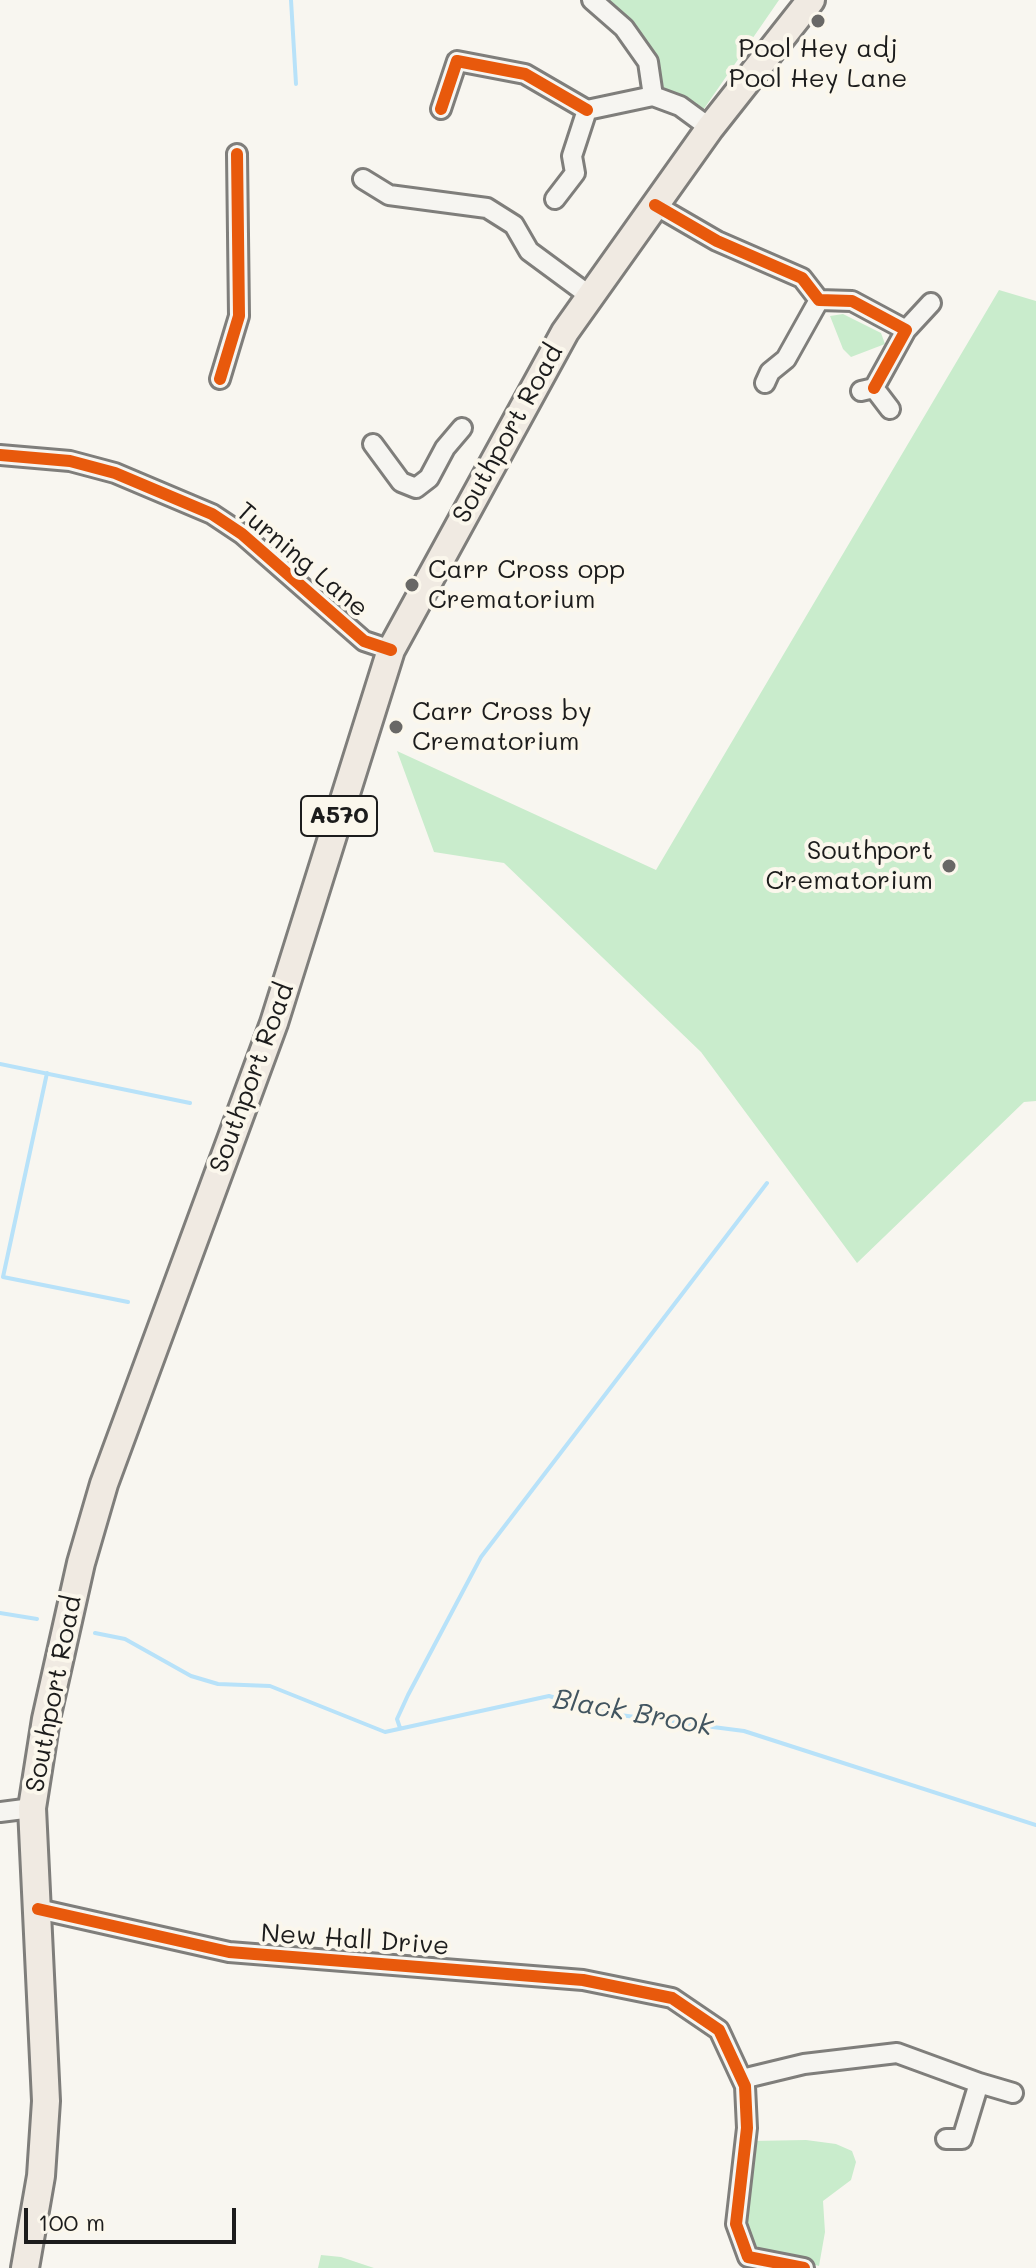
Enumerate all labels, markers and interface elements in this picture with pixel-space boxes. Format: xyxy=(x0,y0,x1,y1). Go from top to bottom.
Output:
marker: Pool Hey adj Pool Hey Lane xyxy=(809,12,827,30)
place label: Pool Hey adj Pool Hey Lane xyxy=(729,33,907,94)
street label: Southport Road xyxy=(446,339,570,529)
street label: Turning Lane xyxy=(230,496,374,624)
place label: Carr Cross opp Crematorium xyxy=(428,554,625,616)
marker: Carr Cross opp Crematorium xyxy=(403,576,421,594)
place label: Carr Cross by Crematorium xyxy=(412,696,592,758)
marker: Carr Cross by Crematorium xyxy=(387,718,405,736)
road number: A570 xyxy=(301,796,377,836)
place label: Southport Crematorium xyxy=(766,835,933,896)
marker: Southport Crematorium xyxy=(940,857,958,875)
street label: Southport Road xyxy=(203,979,301,1177)
street label: Southport Road xyxy=(20,1593,88,1795)
water label: Black Brook xyxy=(550,1682,716,1744)
street label: New Hall Drive xyxy=(260,1918,450,1962)
scale bar xyxy=(28,2192,240,2242)
text: 100 m xyxy=(38,2206,105,2237)

